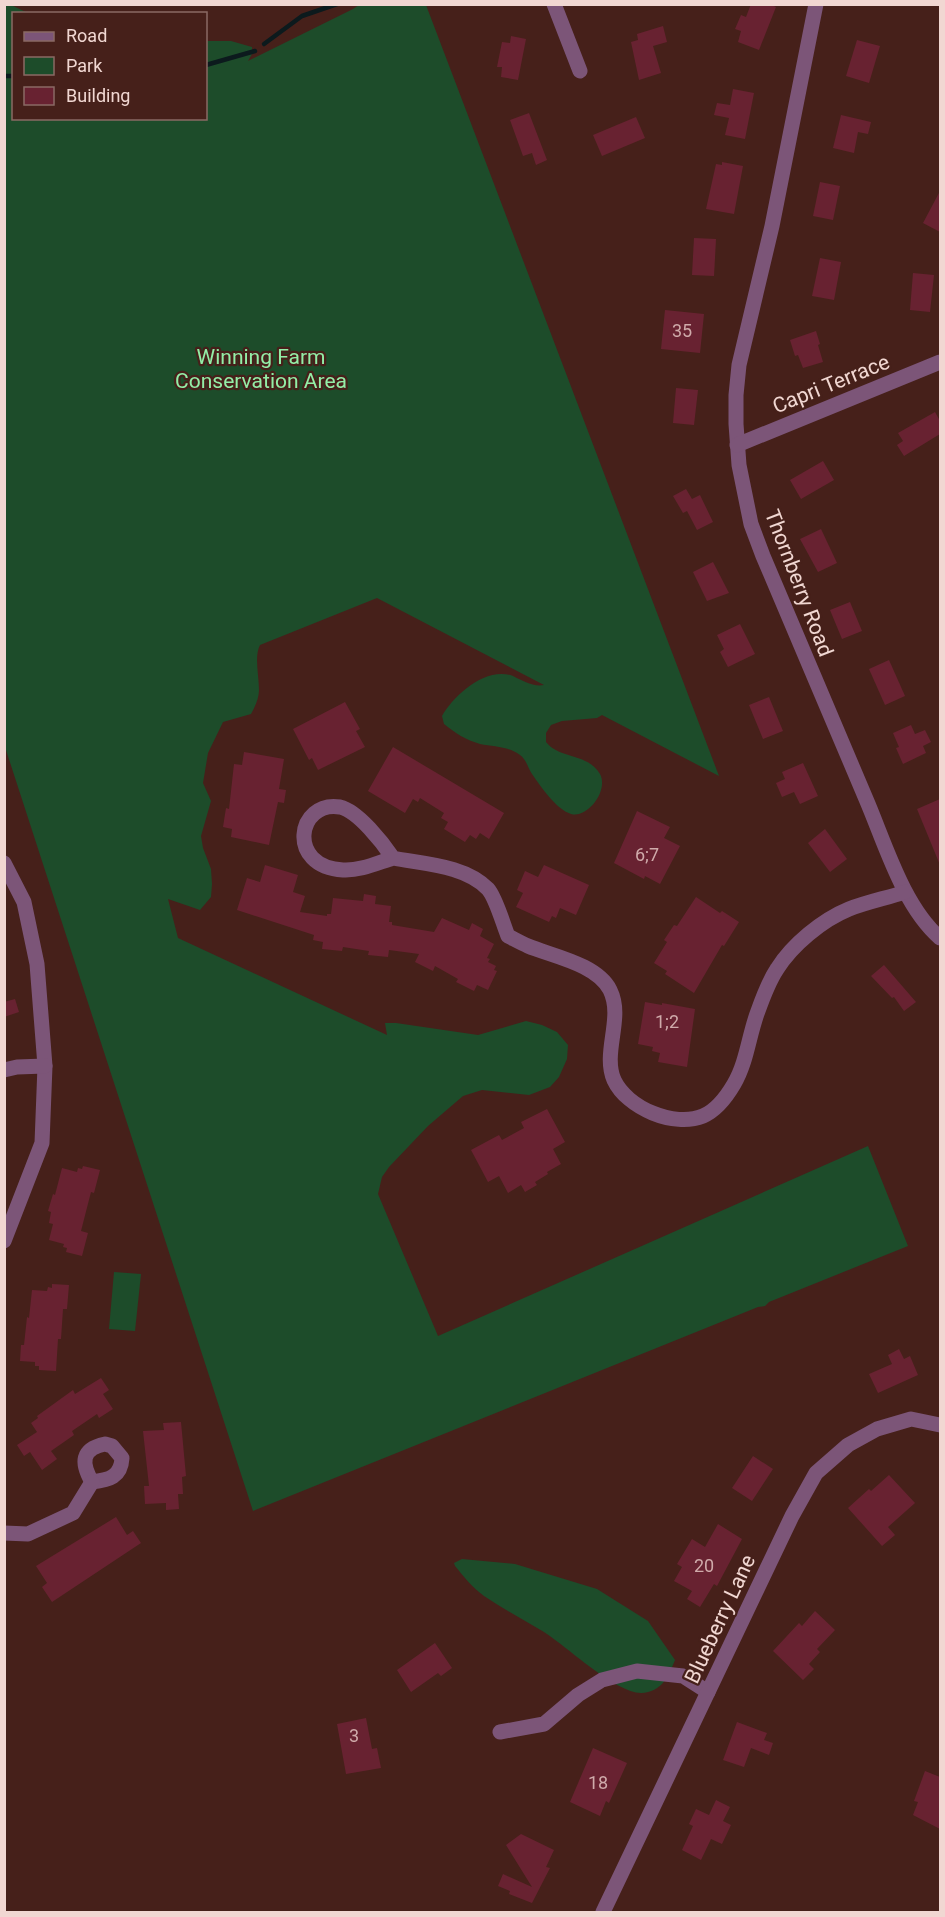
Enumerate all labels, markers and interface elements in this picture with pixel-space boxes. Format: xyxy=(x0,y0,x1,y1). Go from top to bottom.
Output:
legend xyxy=(12,12,207,120)
text: Road xyxy=(66,25,107,46)
text: Park xyxy=(66,55,103,76)
text: Building xyxy=(66,85,130,106)
house number: 35 xyxy=(672,320,692,341)
park label: Winning Farm Conservation Area xyxy=(175,345,347,393)
street label: Capri Terrace xyxy=(769,350,893,418)
street label: Thornberry Road xyxy=(760,506,838,660)
house number: 6;7 xyxy=(635,844,659,865)
house number: 1;2 xyxy=(655,1011,679,1032)
street label: Blueberry Lane xyxy=(680,1551,760,1687)
house number: 20 xyxy=(694,1555,714,1576)
house number: 3 xyxy=(349,1725,359,1746)
house number: 18 xyxy=(588,1772,608,1793)

